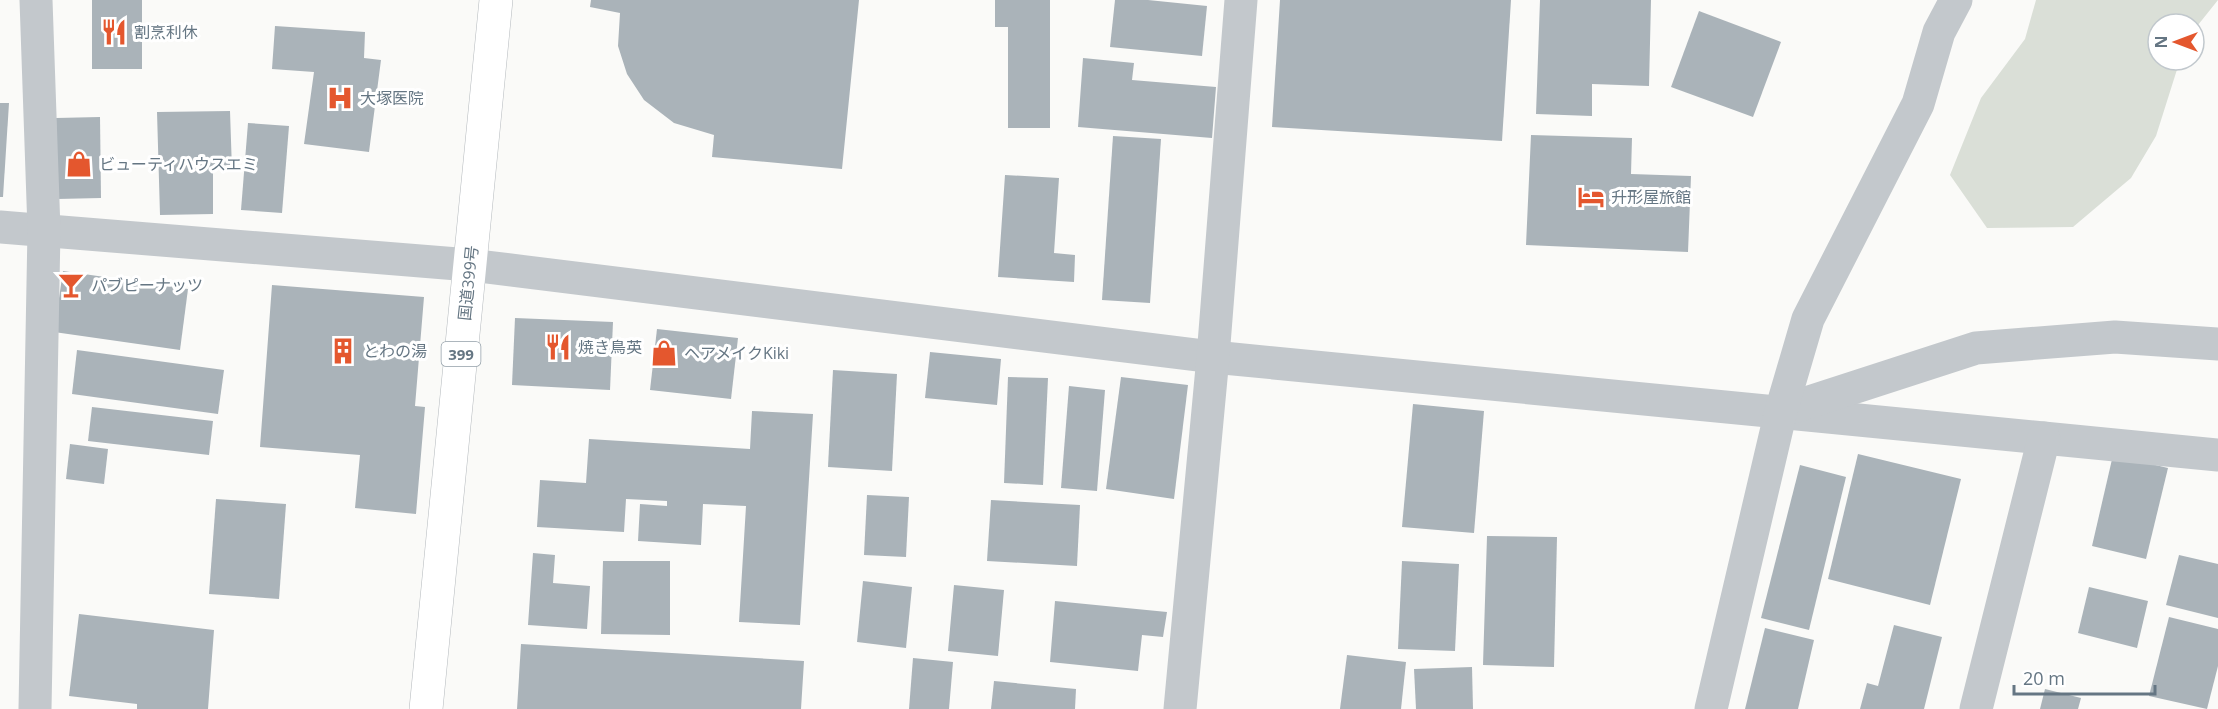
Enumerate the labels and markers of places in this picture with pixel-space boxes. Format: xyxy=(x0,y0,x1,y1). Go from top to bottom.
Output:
restaurant icon: 割烹利休 xyxy=(99,17,129,47)
place label: 割烹利休 xyxy=(134,21,198,43)
hospital icon: 大塚医院 xyxy=(325,83,355,113)
place label: 大塚医院 xyxy=(360,87,424,109)
shop icon: ビューティハウスエミ xyxy=(64,149,94,179)
place label: ビューティハウスエミ xyxy=(99,153,258,175)
hotel icon: 升形屋旅館 xyxy=(1576,182,1606,212)
place label: 升形屋旅館 xyxy=(1611,186,1691,208)
bar icon: パブピーナッツ xyxy=(56,270,86,300)
place label: パブピーナッツ xyxy=(91,274,203,296)
restaurant icon: 焼き鳥英 xyxy=(543,332,573,362)
building icon: とわの湯 xyxy=(328,336,358,366)
place label: 焼き鳥英 xyxy=(578,336,642,358)
shop icon: ヘアメイクKiki xyxy=(649,338,679,368)
place label: とわの湯 xyxy=(363,340,427,362)
place label: ヘアメイクKiki xyxy=(684,342,789,364)

